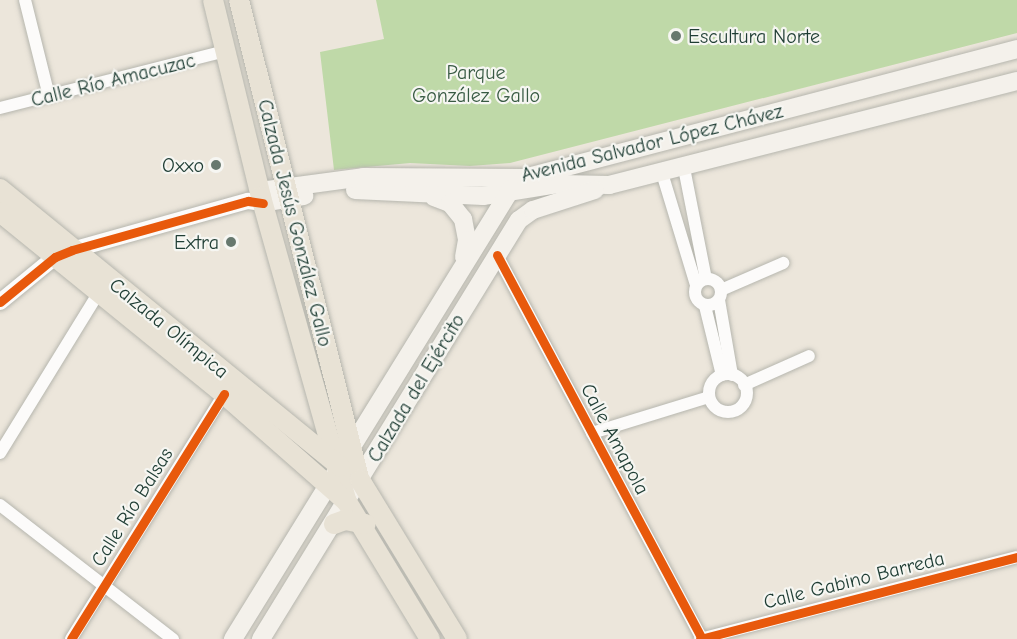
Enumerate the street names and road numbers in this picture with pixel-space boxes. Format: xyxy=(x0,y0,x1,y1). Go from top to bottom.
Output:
street label: Calle Río Amacuzac xyxy=(28,48,198,112)
street label: Calzada Jesús González Gallo xyxy=(253,97,337,349)
street label: Avenida Salvador López Chávez xyxy=(519,99,785,187)
street label: Calzada Olímpica xyxy=(104,273,234,383)
street label: Calzada del Ejército xyxy=(362,309,470,467)
street label: Calle Amapola xyxy=(576,379,654,499)
street label: Calle Río Balsas xyxy=(86,443,178,571)
street label: Calle Gabino Barreda xyxy=(761,546,947,614)

